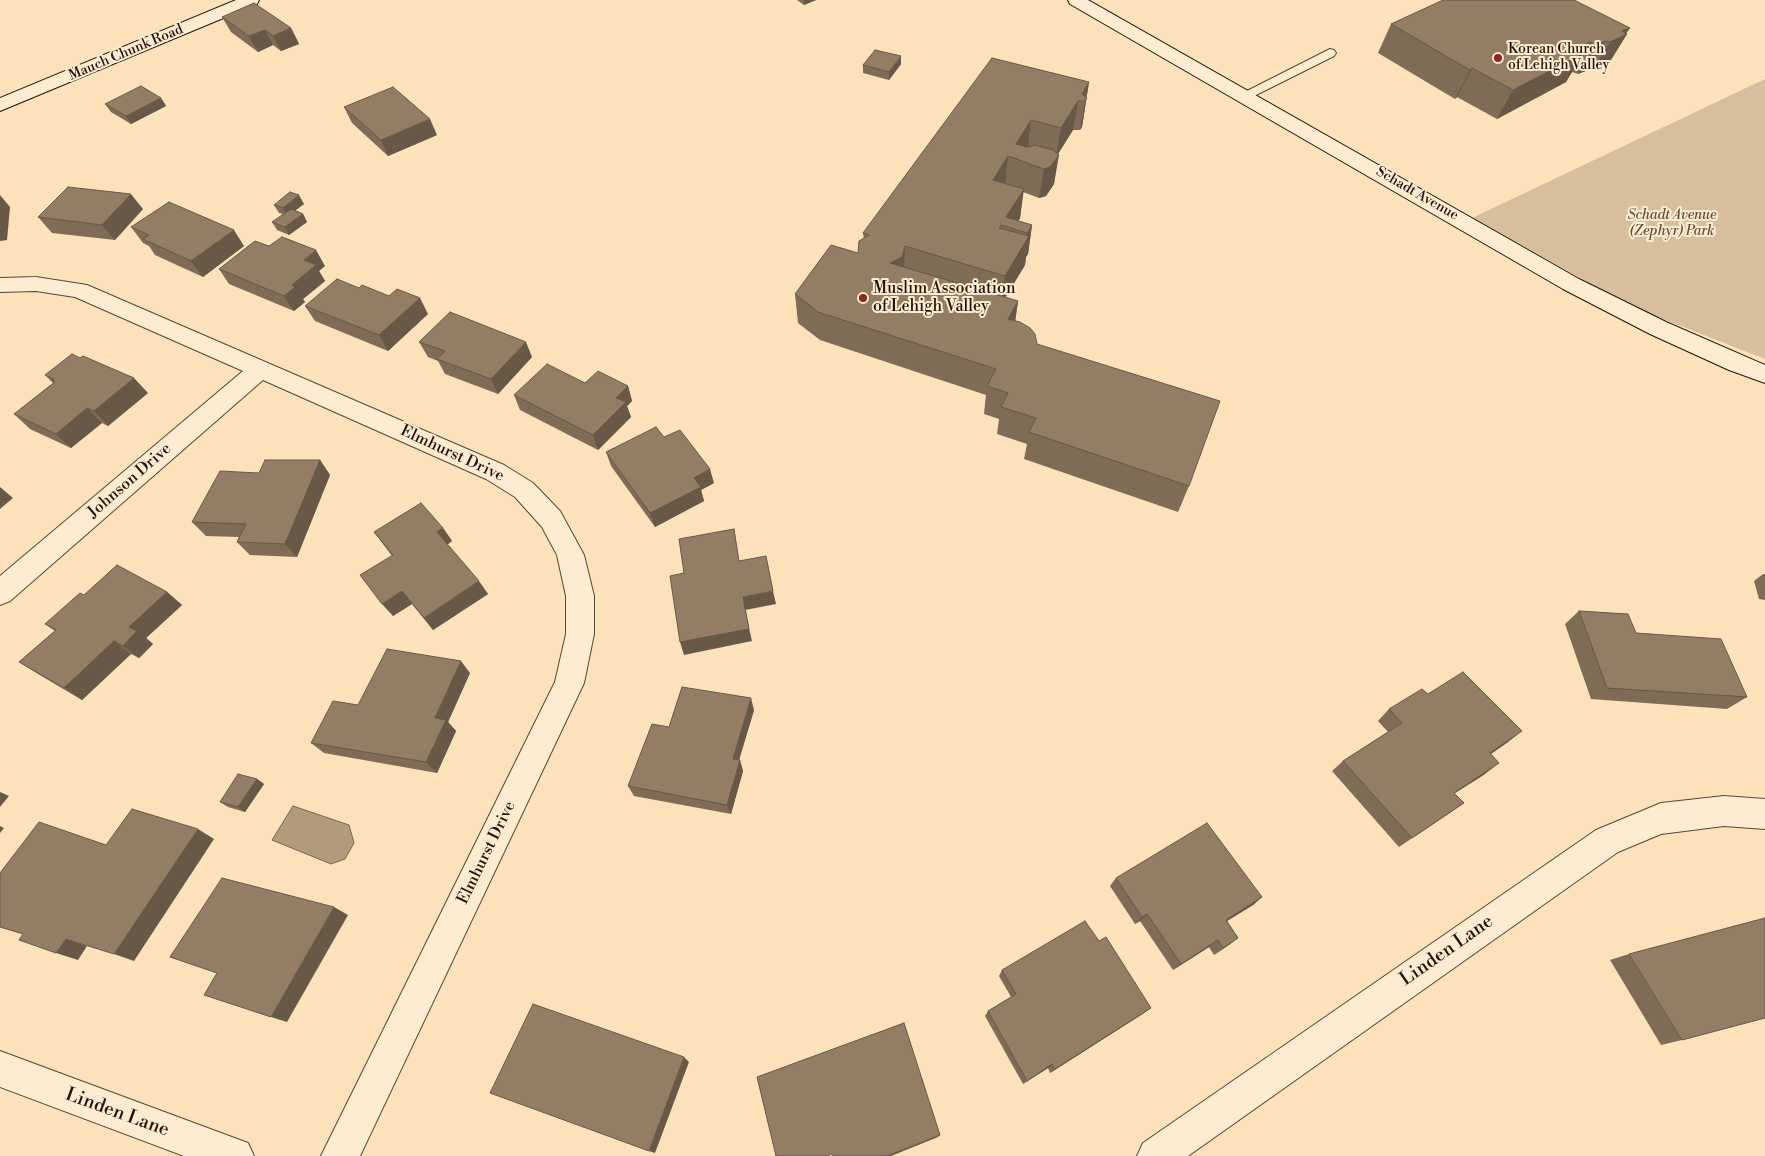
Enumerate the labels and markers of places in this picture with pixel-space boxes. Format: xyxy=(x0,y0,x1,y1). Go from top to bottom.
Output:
place label: Korean Church of Lehigh Valley xyxy=(1508,42,1609,74)
marker: Korean Church of Lehigh Valley xyxy=(1492,52,1504,64)
place label: Muslim Association of Lehigh Valley xyxy=(873,279,1016,317)
marker: Muslim Association of Lehigh Valley xyxy=(857,292,869,304)

